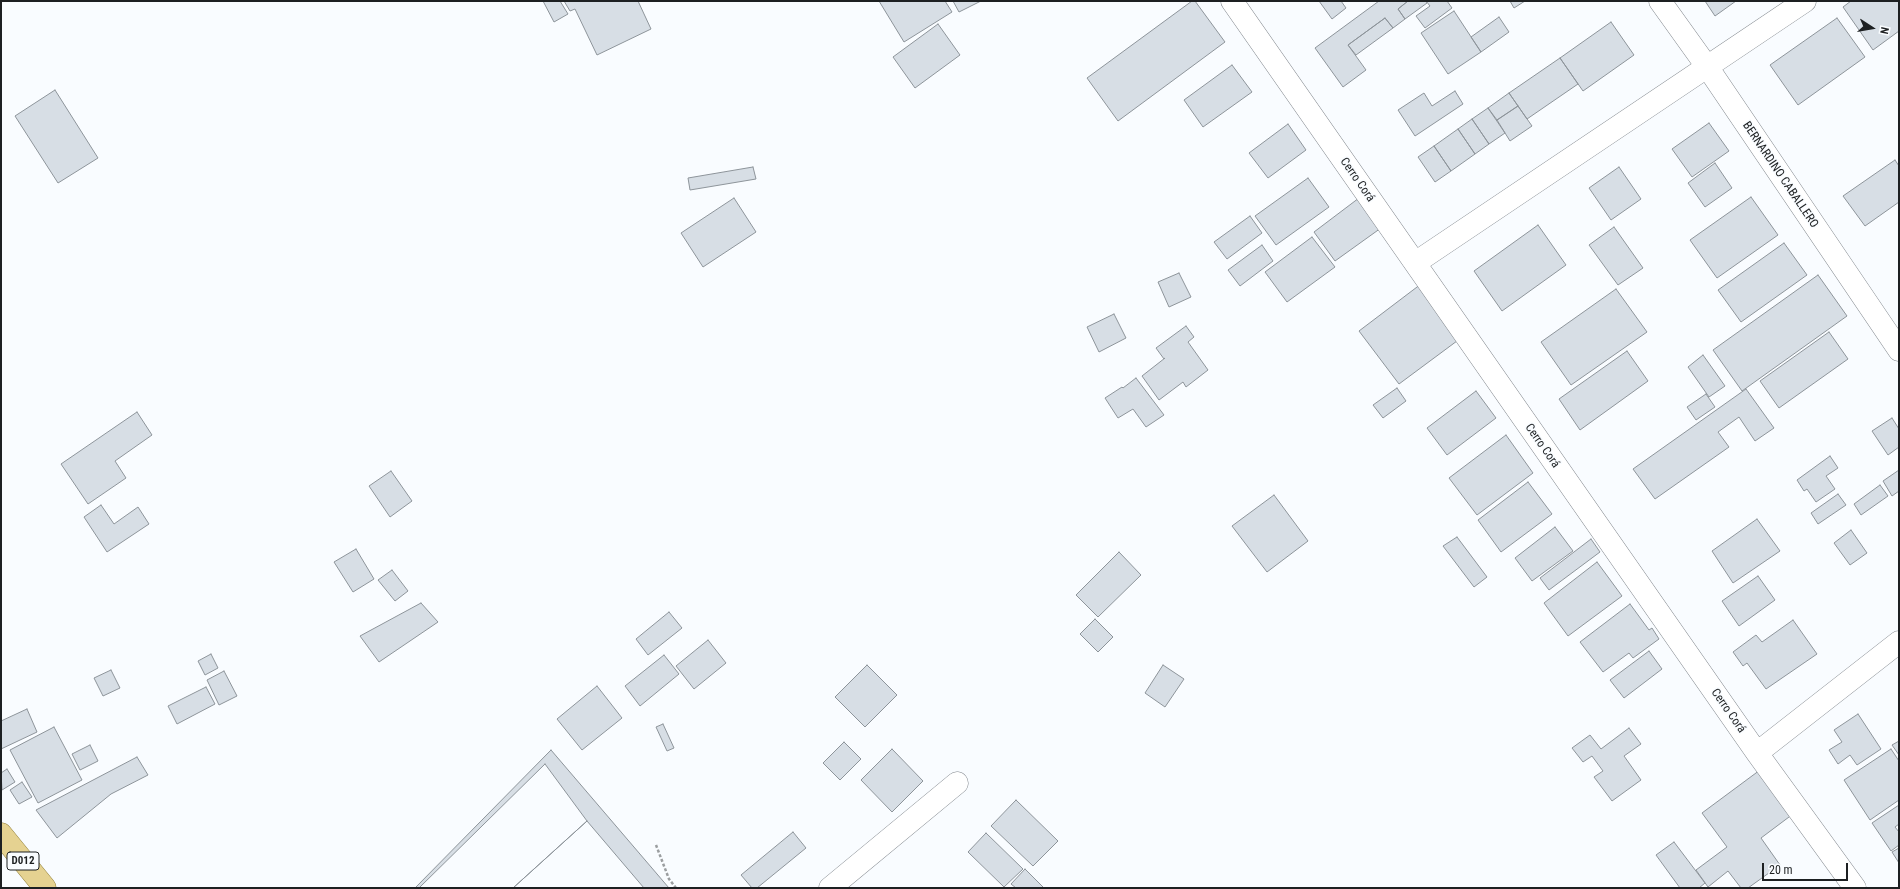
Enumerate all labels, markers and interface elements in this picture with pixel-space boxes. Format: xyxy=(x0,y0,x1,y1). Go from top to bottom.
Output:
north arrow xyxy=(1852,8,1892,48)
text: N xyxy=(1877,26,1891,35)
street label: BERNARDINO CABALLERO xyxy=(1739,119,1821,231)
street label: Cerro Corá xyxy=(1337,155,1377,205)
street label: Cerro Corá xyxy=(1522,421,1562,471)
street label: Cerro Corá xyxy=(1708,686,1748,736)
road number: D012 xyxy=(7,852,39,870)
scale bar xyxy=(1764,855,1850,881)
text: 20 m xyxy=(1769,863,1793,877)

